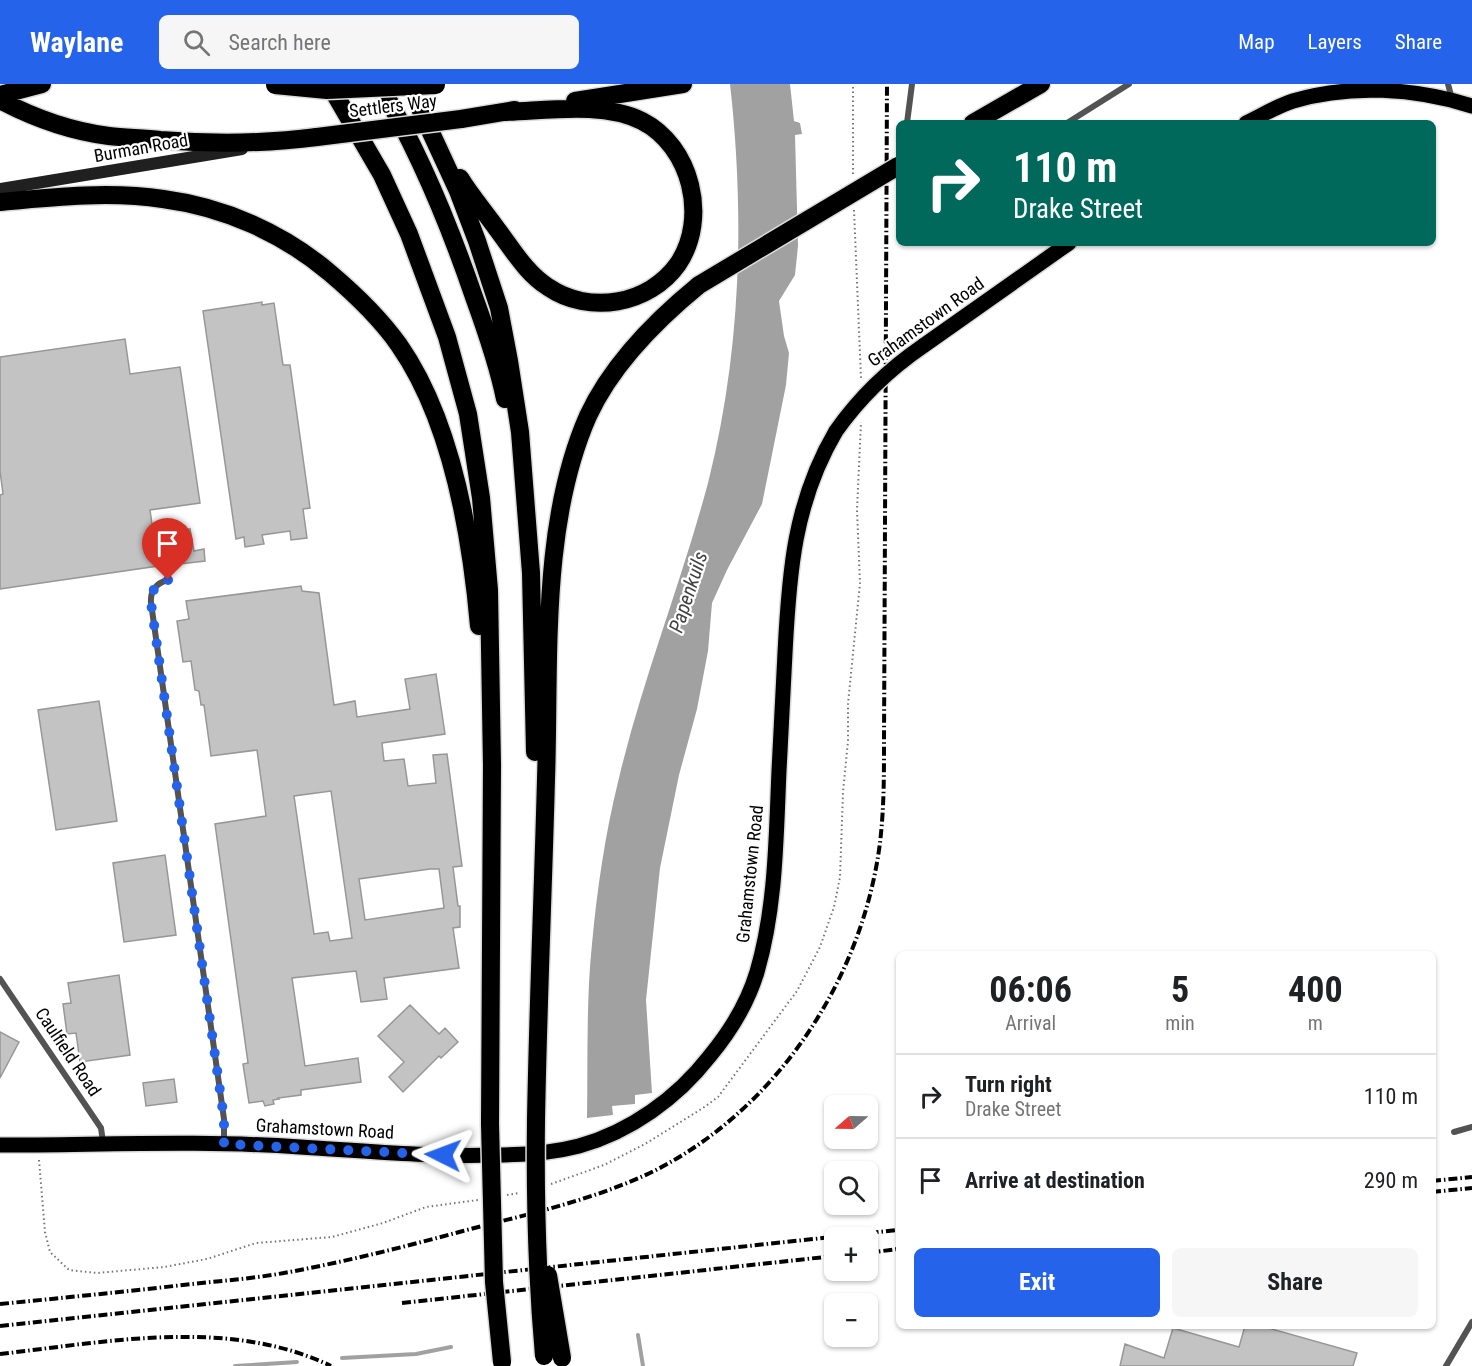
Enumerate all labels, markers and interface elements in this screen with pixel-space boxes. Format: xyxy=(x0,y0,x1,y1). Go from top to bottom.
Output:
search box xyxy=(159,15,579,69)
text: Waylane xyxy=(30,26,123,59)
icon: search xyxy=(180,26,213,59)
text: Search here xyxy=(228,30,331,55)
text: Map xyxy=(1238,30,1275,54)
text: Layers xyxy=(1308,30,1362,54)
text: Share xyxy=(1395,30,1442,54)
street label: Settlers Way xyxy=(348,90,438,121)
street label: Burman Road xyxy=(92,129,190,166)
text: 110 m xyxy=(1013,143,1118,192)
icon: right xyxy=(914,144,992,222)
text: Drake Street xyxy=(1013,193,1143,225)
street label: Grahamstown Road xyxy=(864,272,988,371)
pin xyxy=(142,518,193,580)
icon: arrive xyxy=(151,527,184,560)
water label: Papenkuils xyxy=(664,548,712,636)
street label: Grahamstown Road xyxy=(732,804,767,944)
text: 06:06 xyxy=(989,969,1072,1011)
text: 5 xyxy=(1171,969,1189,1011)
text: 400 xyxy=(1288,969,1343,1011)
street label: Caulfield Road xyxy=(31,1003,106,1100)
text: Arrival xyxy=(1005,1011,1056,1035)
text: min xyxy=(1165,1011,1195,1035)
text: m xyxy=(1308,1011,1323,1035)
text: Turn right xyxy=(965,1072,1052,1097)
icon: right xyxy=(914,1080,947,1113)
text: 110 m xyxy=(1364,1084,1418,1109)
north arrow xyxy=(824,1095,878,1149)
map controls xyxy=(824,1095,878,1347)
text: Drake Street xyxy=(965,1097,1061,1121)
street label: Grahamstown Road xyxy=(255,1114,395,1143)
position arrow xyxy=(411,1123,475,1187)
button: search xyxy=(824,1161,878,1215)
icon: arrive xyxy=(914,1164,947,1197)
text: Arrive at destination xyxy=(965,1168,1145,1193)
text: 290 m xyxy=(1364,1168,1418,1193)
button: + xyxy=(824,1227,878,1281)
button: Exit xyxy=(914,1248,1160,1317)
button: Share xyxy=(1172,1248,1418,1317)
button: − xyxy=(824,1293,878,1347)

